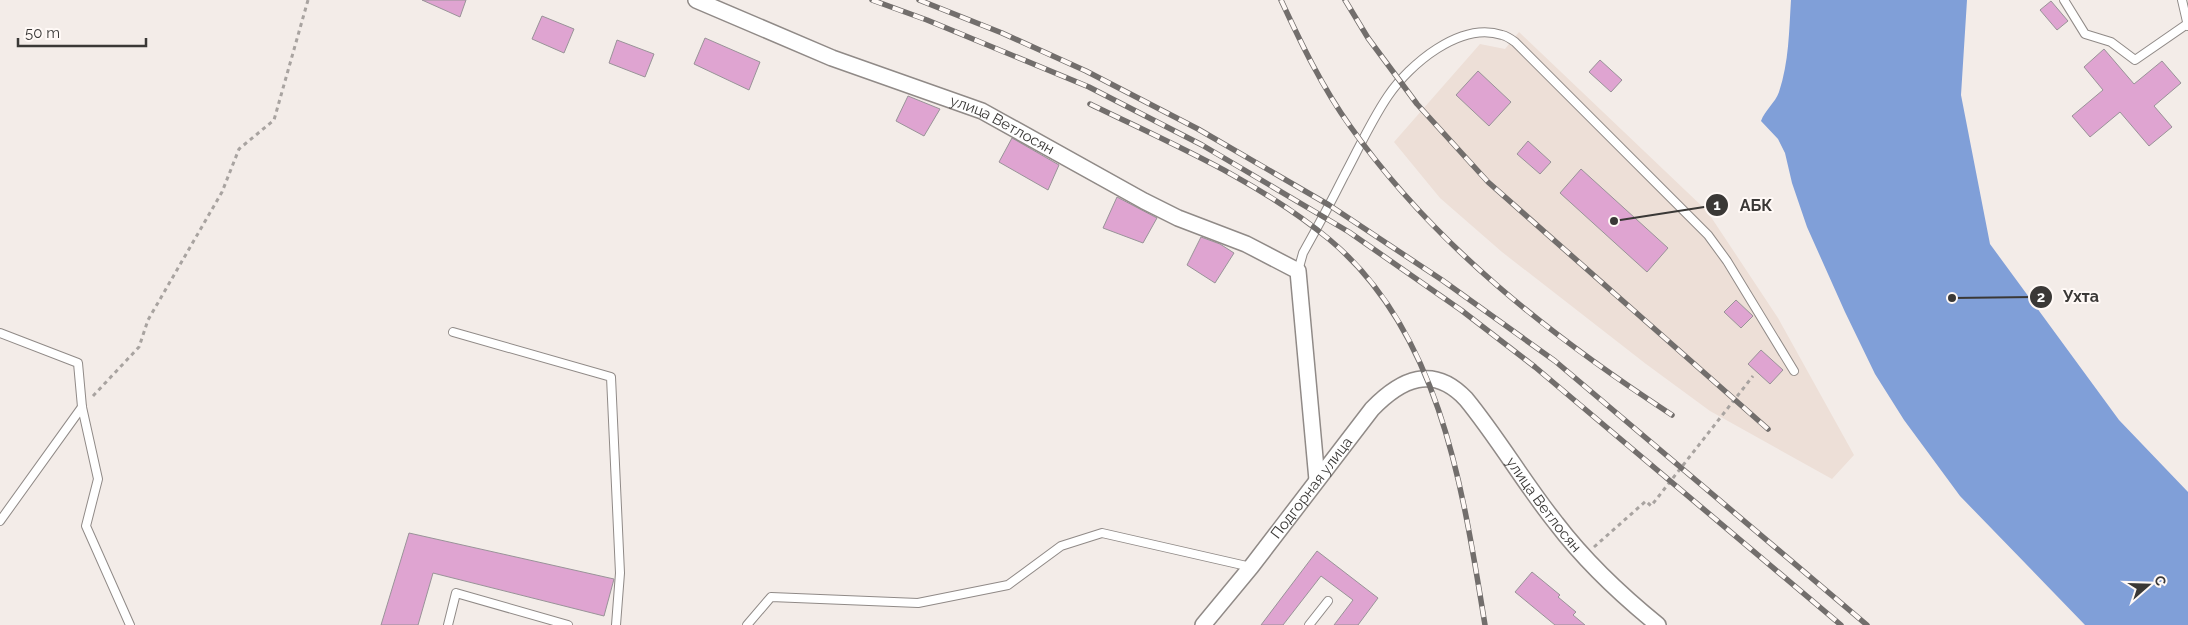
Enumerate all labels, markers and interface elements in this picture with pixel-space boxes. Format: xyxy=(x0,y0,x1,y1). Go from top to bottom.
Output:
scale bar xyxy=(18,15,145,47)
text: 50 m xyxy=(25,24,60,42)
street label: улица Ветлосян xyxy=(948,91,1057,158)
callout: АБК xyxy=(1704,190,1782,221)
text: 1 xyxy=(1713,196,1721,214)
text: АБК xyxy=(1740,196,1772,215)
callout: Ухта xyxy=(2028,281,2109,312)
text: Ухта xyxy=(2062,287,2099,306)
text: 2 xyxy=(2037,288,2045,306)
street label: Подгорная улица xyxy=(1267,433,1356,542)
street label: улица Ветлосян xyxy=(1502,454,1585,556)
north arrow xyxy=(2123,560,2173,610)
text: С xyxy=(2151,573,2170,588)

